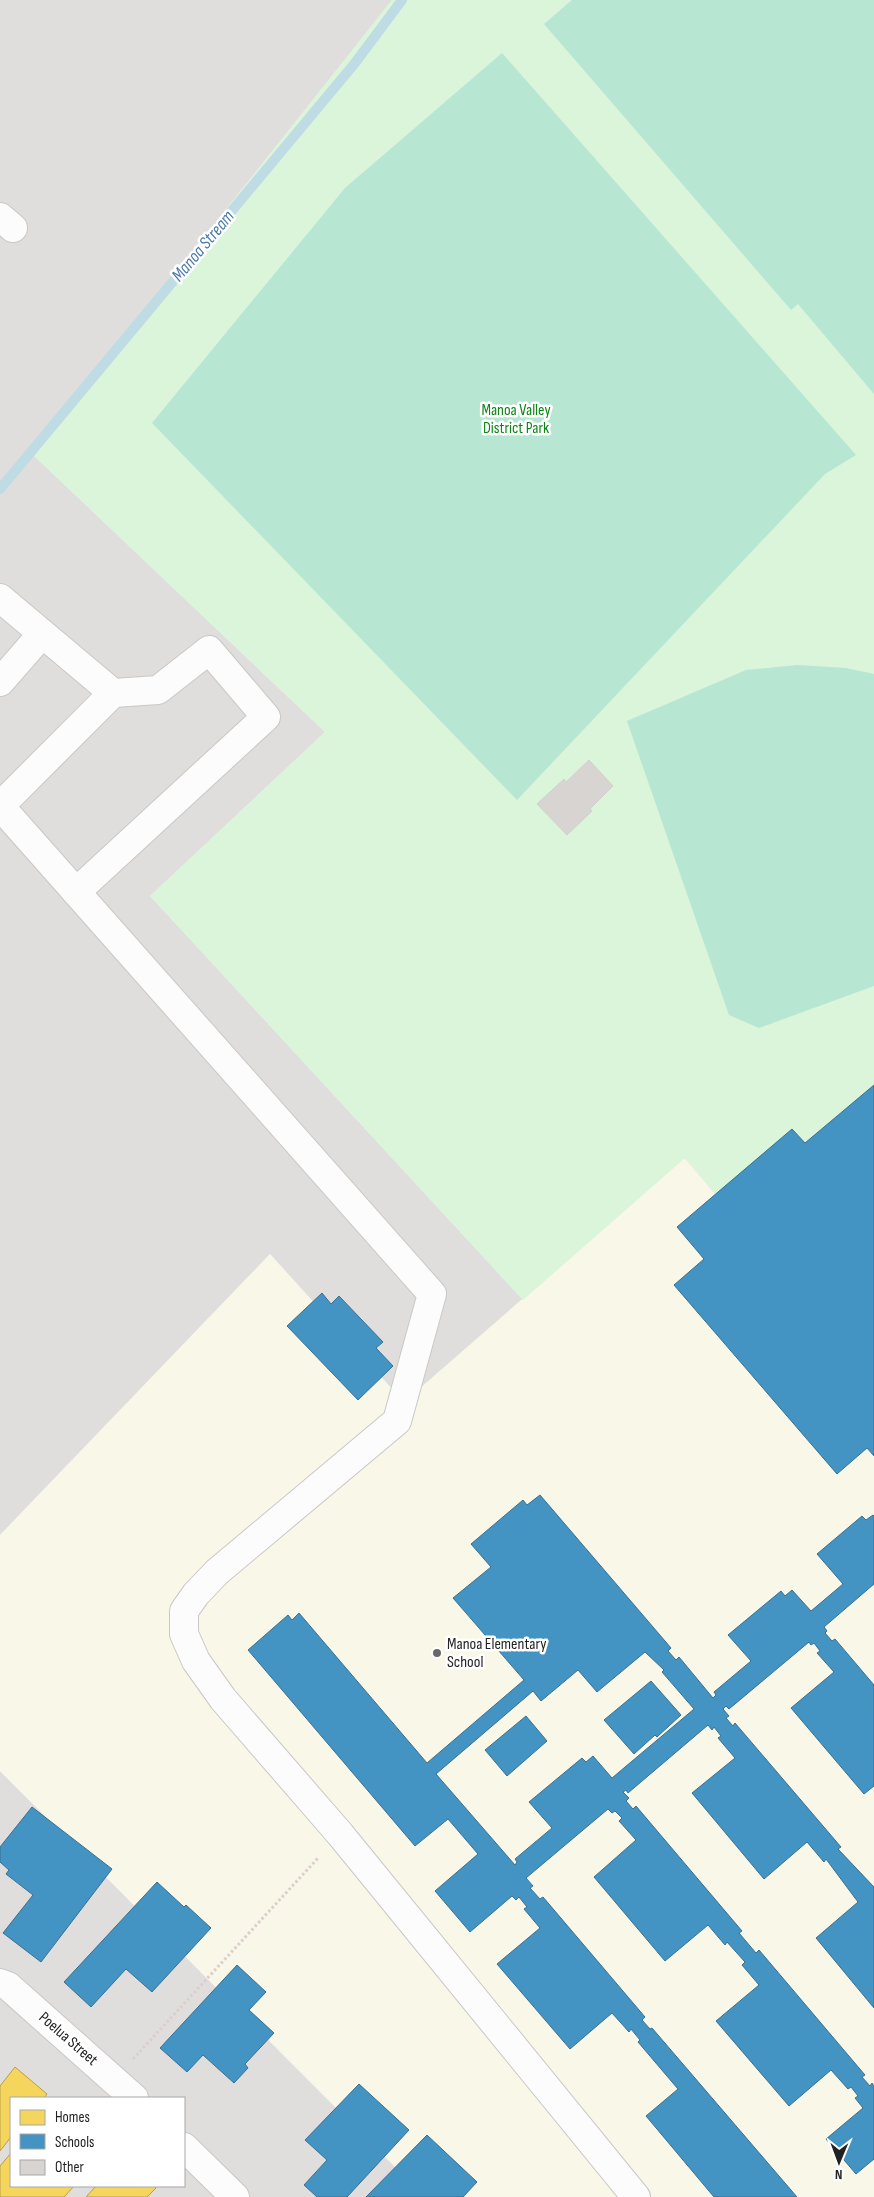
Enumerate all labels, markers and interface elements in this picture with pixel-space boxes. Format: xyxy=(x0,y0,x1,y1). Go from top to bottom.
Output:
water label: Manoa Stream xyxy=(167,206,239,286)
park label: Manoa Valley District Park xyxy=(481,401,551,438)
place label: Manoa Elementary School xyxy=(447,1635,546,1672)
marker: Manoa Elementary School xyxy=(431,1647,443,1659)
street label: Poelua Street xyxy=(35,2008,101,2070)
legend xyxy=(10,2097,185,2187)
text: Homes xyxy=(55,2108,90,2127)
text: Schools xyxy=(55,2133,94,2152)
north arrow xyxy=(814,2137,864,2187)
text: Other xyxy=(55,2158,84,2177)
text: N xyxy=(835,2166,843,2183)

